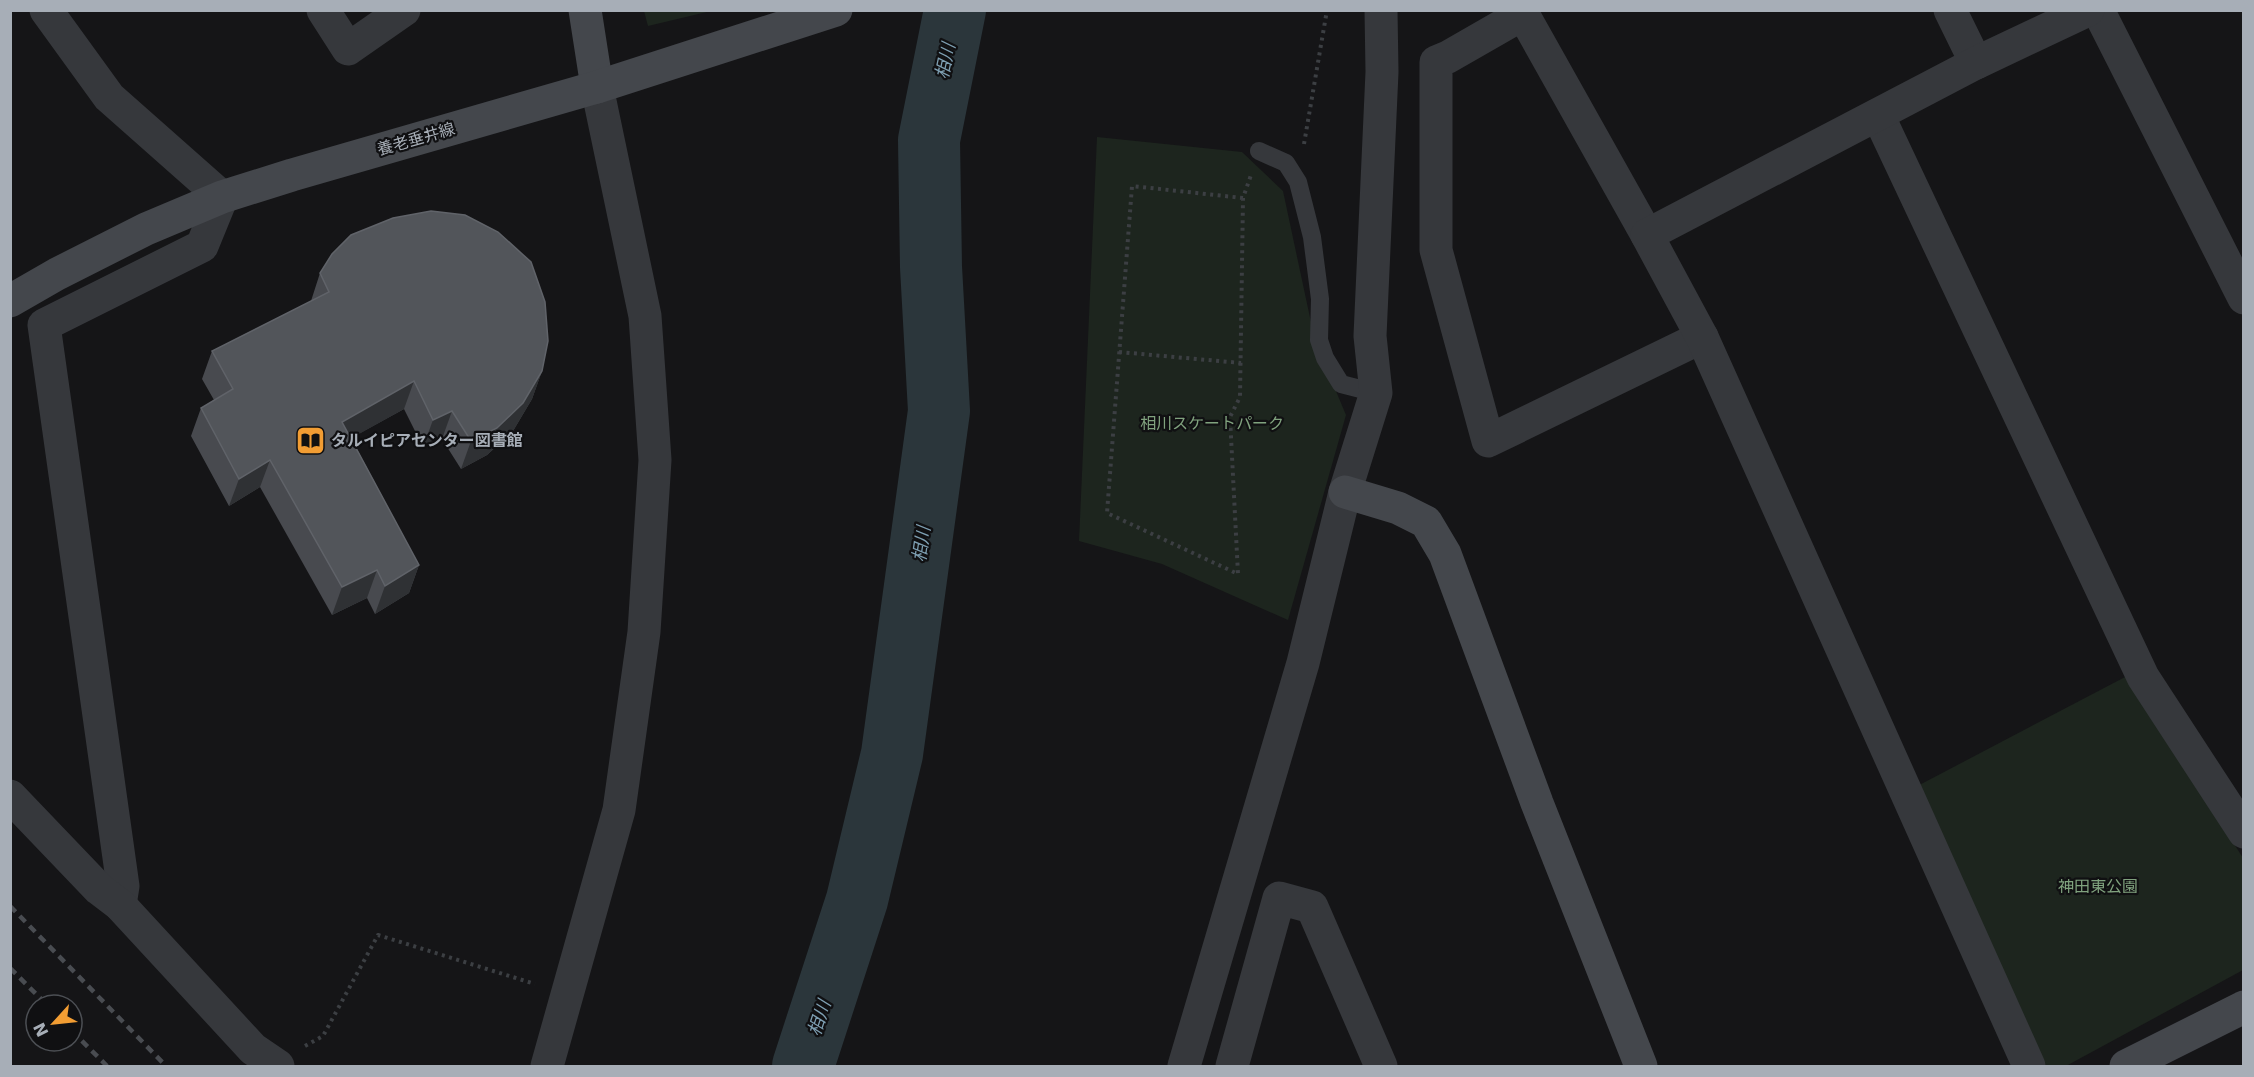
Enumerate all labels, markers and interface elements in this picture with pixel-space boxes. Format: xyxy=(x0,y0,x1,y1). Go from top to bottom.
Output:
water label: 相川 xyxy=(931,39,959,81)
street label: 養老垂井線 xyxy=(375,119,457,159)
park label: 相川スケートパーク xyxy=(1140,414,1284,433)
library icon: タルイピアセンター図書館 xyxy=(294,424,326,456)
place label: タルイピアセンター図書館 xyxy=(331,431,523,450)
water label: 相川 xyxy=(908,523,934,563)
park label: 神田東公園 xyxy=(2058,877,2138,896)
north arrow xyxy=(24,993,84,1053)
water label: 相川 xyxy=(803,996,835,1038)
text: N xyxy=(30,1019,53,1040)

